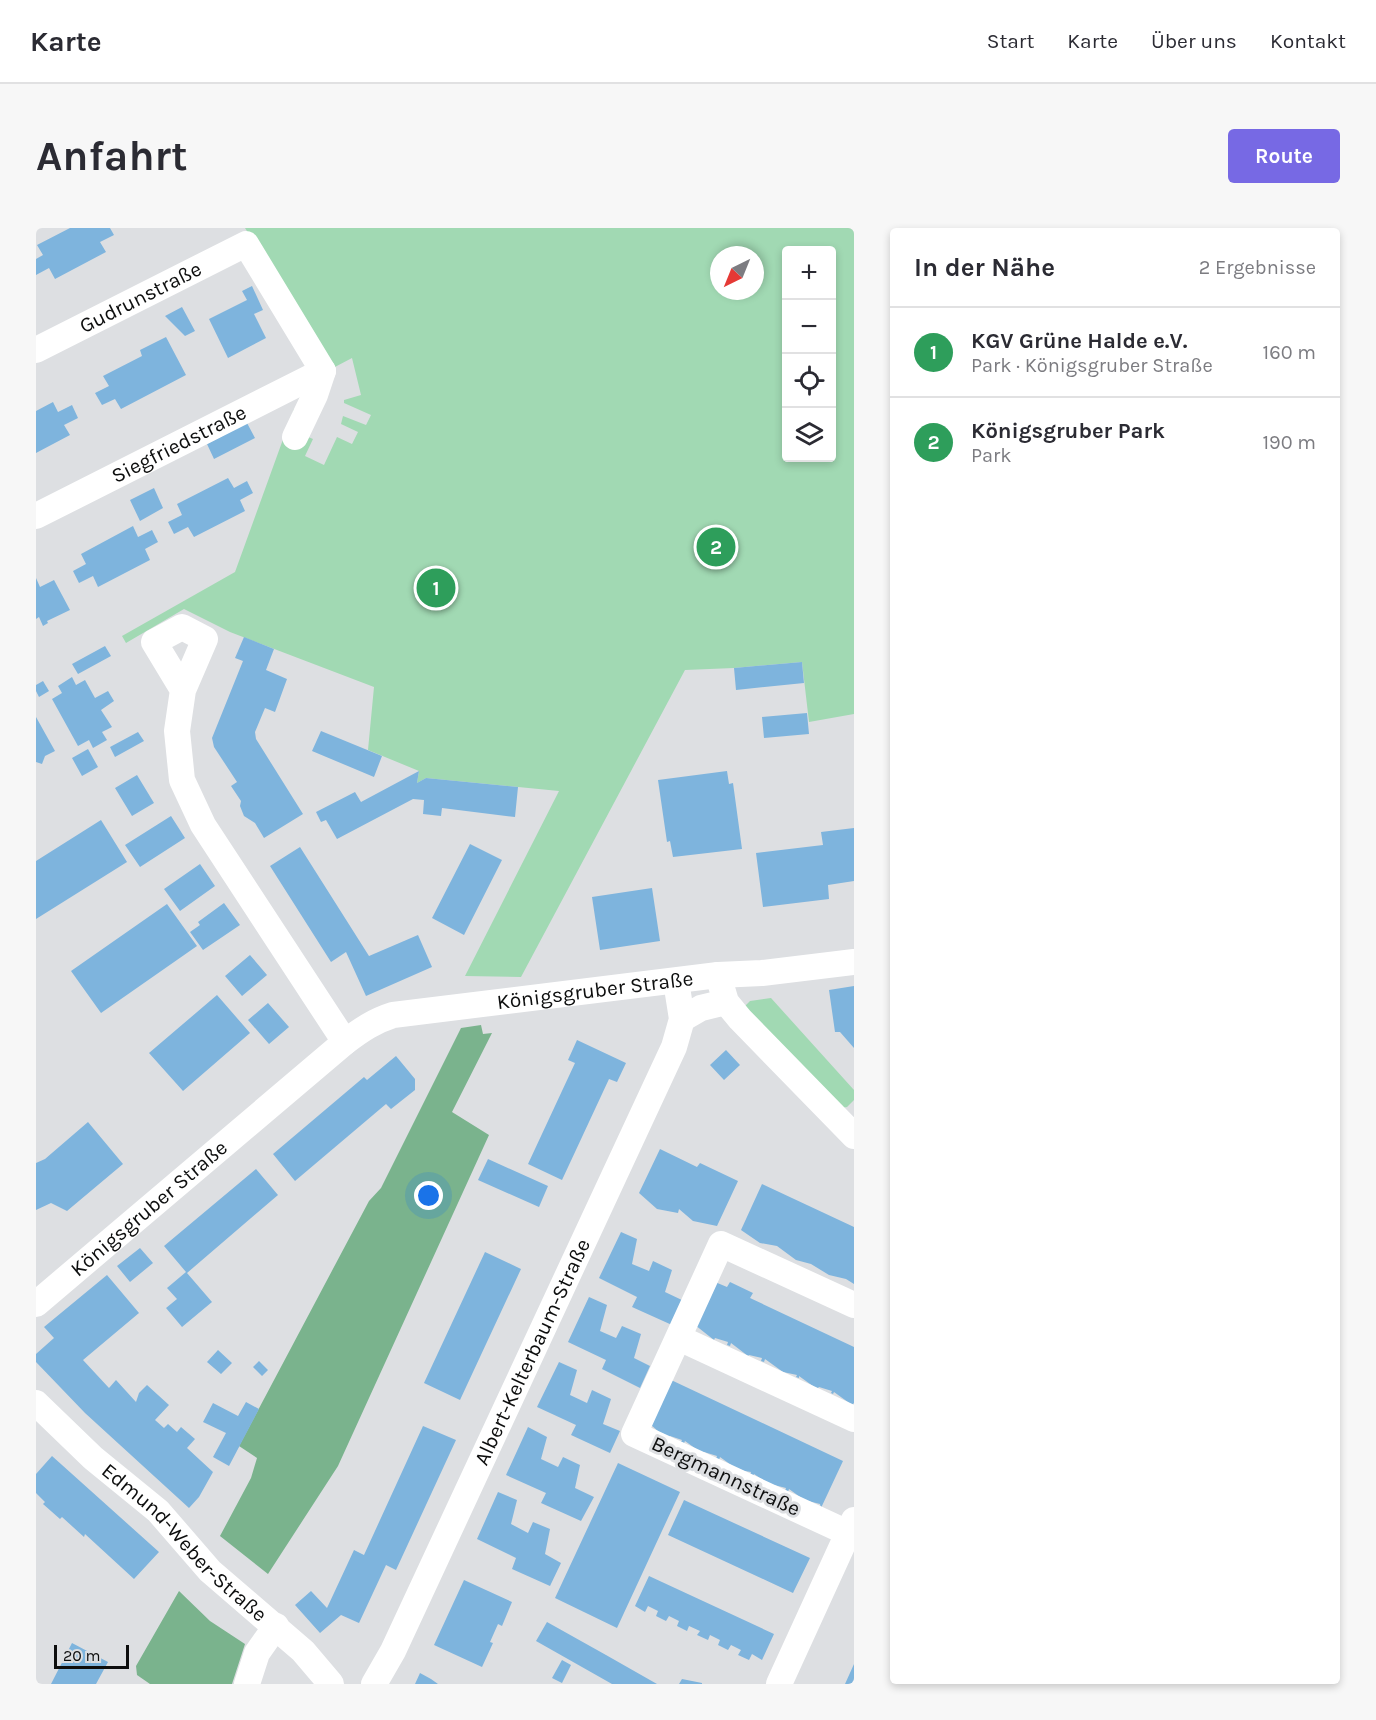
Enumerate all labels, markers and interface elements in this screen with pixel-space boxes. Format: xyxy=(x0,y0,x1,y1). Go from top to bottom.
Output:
text: Karte xyxy=(30,25,102,58)
text: Start xyxy=(987,29,1034,53)
text: Karte xyxy=(1067,29,1118,53)
text: Über uns xyxy=(1151,29,1237,53)
text: Kontakt xyxy=(1270,29,1346,53)
button: Route xyxy=(1228,129,1340,183)
text: Anfahrt xyxy=(36,131,188,181)
north arrow xyxy=(710,246,764,300)
map controls xyxy=(782,246,836,462)
button: + xyxy=(782,246,836,300)
text: In der Nähe xyxy=(914,252,1055,283)
street label: Gudrunstraße xyxy=(75,256,205,338)
text: 2 Ergebnisse xyxy=(1199,256,1316,279)
button: − xyxy=(782,300,836,354)
text: KGV Grüne Halde e.V. xyxy=(971,328,1188,354)
text: 1 xyxy=(930,341,937,364)
text: 160 m xyxy=(1263,341,1316,364)
button: locate xyxy=(782,354,836,408)
text: Park · Königsgruber Straße xyxy=(971,354,1213,377)
street label: Siegfriedstraße xyxy=(107,400,250,488)
button: layers xyxy=(782,408,836,462)
text: Königsgruber Park xyxy=(971,418,1165,444)
text: 2 xyxy=(927,431,940,454)
text: 190 m xyxy=(1262,431,1316,454)
text: Park xyxy=(971,444,1012,467)
pin: 2 xyxy=(696,524,736,570)
pin: 1 xyxy=(416,566,456,610)
street label: Königsgruber Straße xyxy=(495,966,695,1014)
street label: Königsgruber Straße xyxy=(66,1135,232,1281)
your location xyxy=(414,1181,443,1210)
street label: Albert-Kelterbaum-Straße xyxy=(469,1235,595,1469)
street label: Bergmannstraße xyxy=(648,1431,804,1521)
street label: Edmund-Weber-Straße xyxy=(97,1458,272,1627)
scale bar xyxy=(54,1642,129,1670)
text: 20 m xyxy=(63,1646,101,1665)

